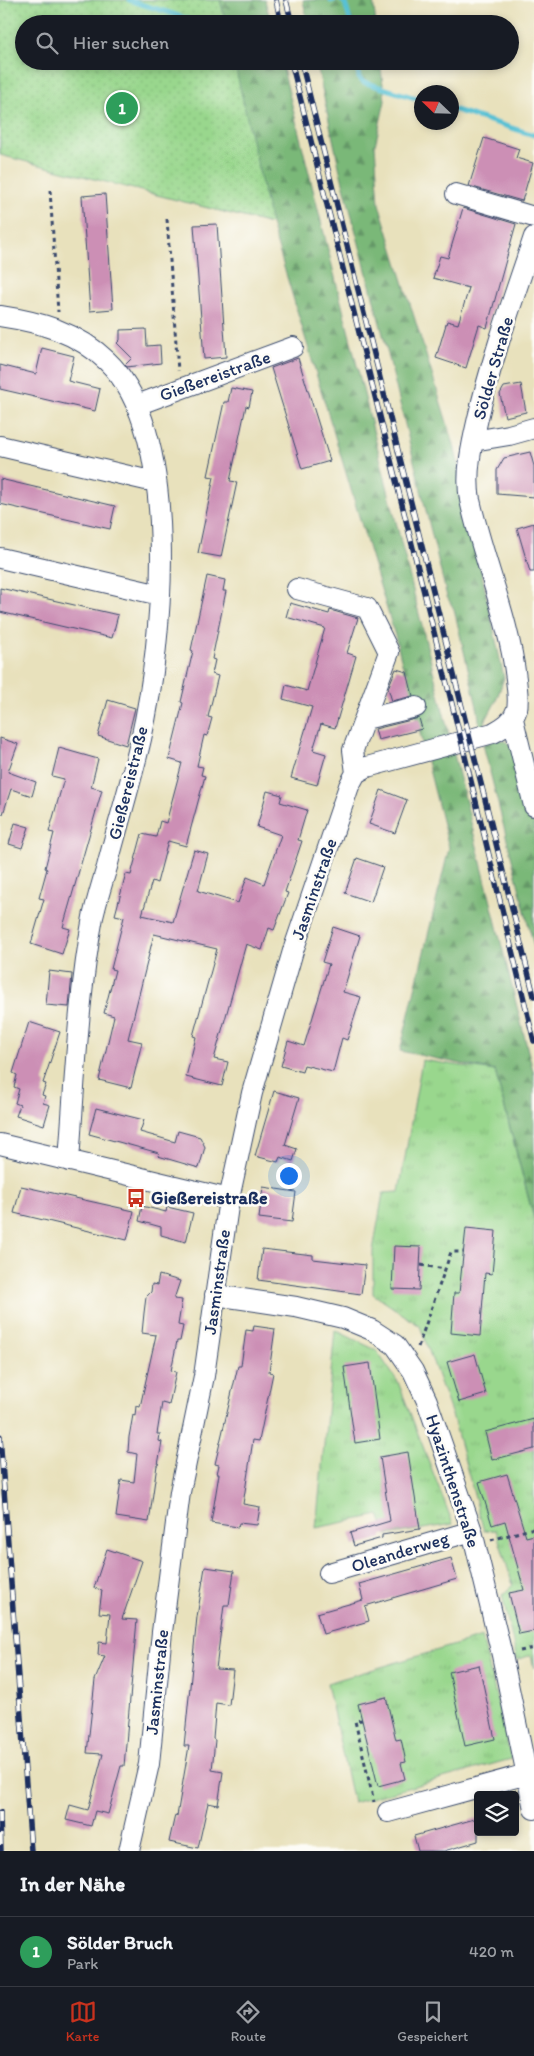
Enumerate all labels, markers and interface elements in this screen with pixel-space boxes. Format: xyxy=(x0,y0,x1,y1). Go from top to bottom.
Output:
search box xyxy=(15,15,519,70)
icon: search xyxy=(33,29,61,57)
text: Hier suchen xyxy=(73,31,169,54)
north arrow xyxy=(414,85,459,130)
pin: 1 xyxy=(106,89,138,127)
street label: Sölder Straße xyxy=(468,314,518,422)
street label: Gießereistraße xyxy=(156,346,274,406)
street label: Gießereistraße xyxy=(103,724,153,842)
street label: Jasminstraße xyxy=(286,835,342,943)
your location xyxy=(276,1163,302,1189)
bus stop icon: Gießereistraße xyxy=(125,1187,147,1209)
place label: Gießereistraße xyxy=(151,1187,268,1209)
street label: Jasminstraße xyxy=(199,1228,235,1336)
street label: Hyazinthenstraße xyxy=(421,1412,485,1550)
street label: Oleanderweg xyxy=(349,1527,452,1577)
street label: Jasminstraße xyxy=(141,1628,173,1736)
map controls xyxy=(474,1791,519,1836)
button: layers xyxy=(474,1791,519,1836)
text: In der Nähe xyxy=(20,1871,125,1896)
text: Sölder Bruch xyxy=(67,1931,173,1954)
text: 1 xyxy=(32,1942,40,1961)
text: 420 m xyxy=(469,1942,514,1961)
text: Park xyxy=(67,1954,98,1973)
tab: Karte xyxy=(66,1998,99,2045)
tab: Route xyxy=(231,1998,266,2045)
tab: Gespeichert xyxy=(397,1998,468,2045)

